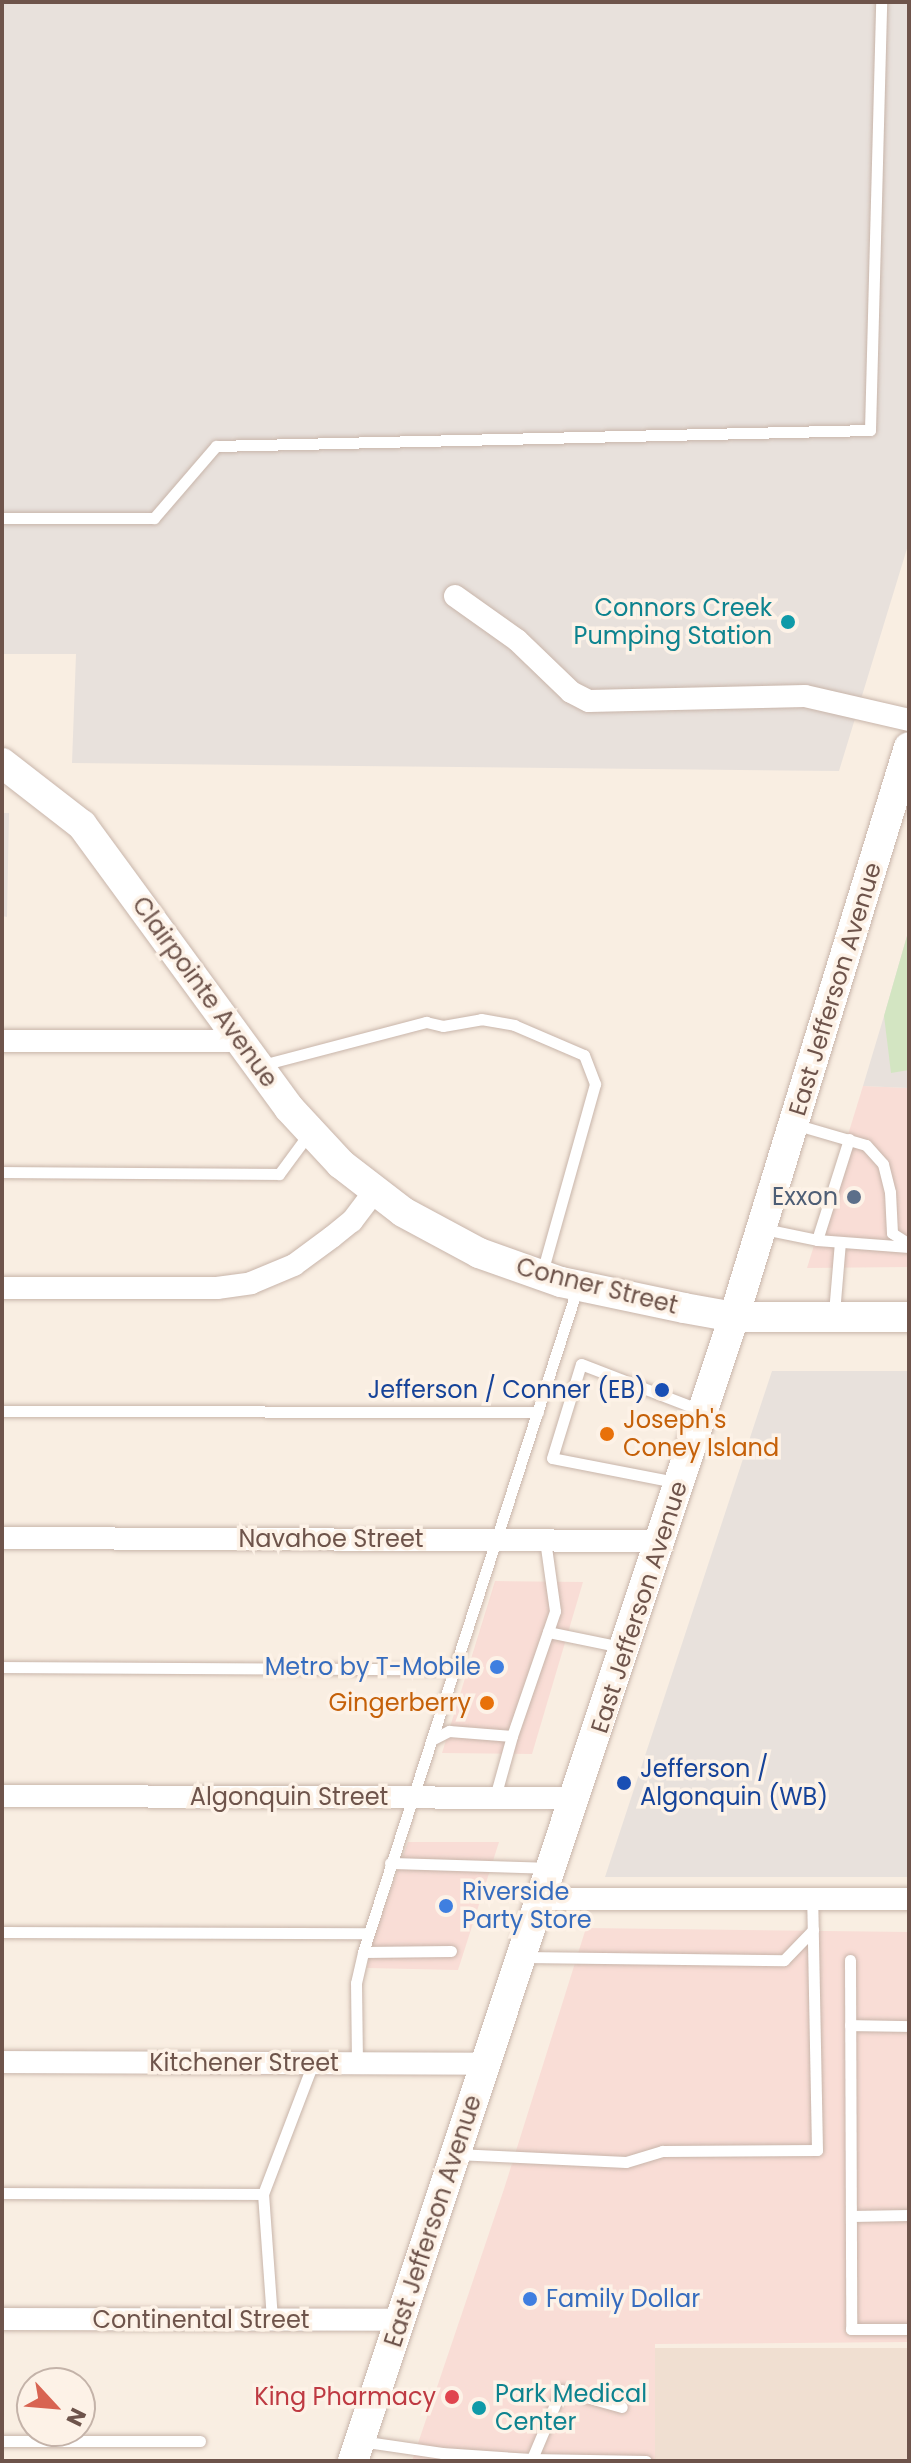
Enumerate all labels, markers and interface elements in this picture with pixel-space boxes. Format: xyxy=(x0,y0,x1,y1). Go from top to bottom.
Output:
place label: Connors Creek Pumping Station xyxy=(573,594,772,650)
marker: Connors Creek Pumping Station xyxy=(779,613,797,631)
street label: East Jefferson Avenue xyxy=(783,859,887,1119)
street label: Clairpointe Avenue xyxy=(126,891,284,1093)
place label: Exxon xyxy=(772,1183,838,1211)
marker: Exxon xyxy=(845,1188,863,1206)
street label: Conner Street xyxy=(513,1252,681,1320)
place label: Jefferson / Conner (EB) xyxy=(368,1376,646,1404)
marker: Jefferson / Conner (EB) xyxy=(653,1381,671,1399)
place label: Joseph's Coney Island xyxy=(623,1406,779,1462)
marker: Joseph's Coney Island xyxy=(598,1425,616,1443)
street label: East Jefferson Avenue xyxy=(585,1477,693,1737)
street label: Navahoe Street xyxy=(238,1525,424,1553)
place label: Metro by T-Mobile xyxy=(265,1653,481,1681)
marker: Metro by T-Mobile xyxy=(488,1658,506,1676)
place label: Gingerberry xyxy=(328,1689,471,1717)
marker: Gingerberry xyxy=(478,1694,496,1712)
place label: Jefferson / Algonquin (WB) xyxy=(640,1755,828,1811)
marker: Jefferson / Algonquin (WB) xyxy=(615,1774,633,1792)
street label: Algonquin Street xyxy=(190,1783,388,1811)
place label: Riverside Party Store xyxy=(462,1878,592,1934)
marker: Riverside Party Store xyxy=(437,1897,455,1915)
street label: Kitchener Street xyxy=(149,2049,339,2077)
street label: East Jefferson Avenue xyxy=(379,2091,487,2351)
place label: Family Dollar xyxy=(546,2285,700,2313)
marker: Family Dollar xyxy=(521,2290,539,2308)
street label: Continental Street xyxy=(92,2306,310,2334)
north arrow xyxy=(16,2367,96,2447)
place label: Park Medical Center xyxy=(495,2380,647,2436)
place label: King Pharmacy xyxy=(254,2383,436,2411)
marker: King Pharmacy xyxy=(443,2388,461,2406)
marker: Park Medical Center xyxy=(470,2399,488,2417)
text: N xyxy=(59,2403,94,2431)

